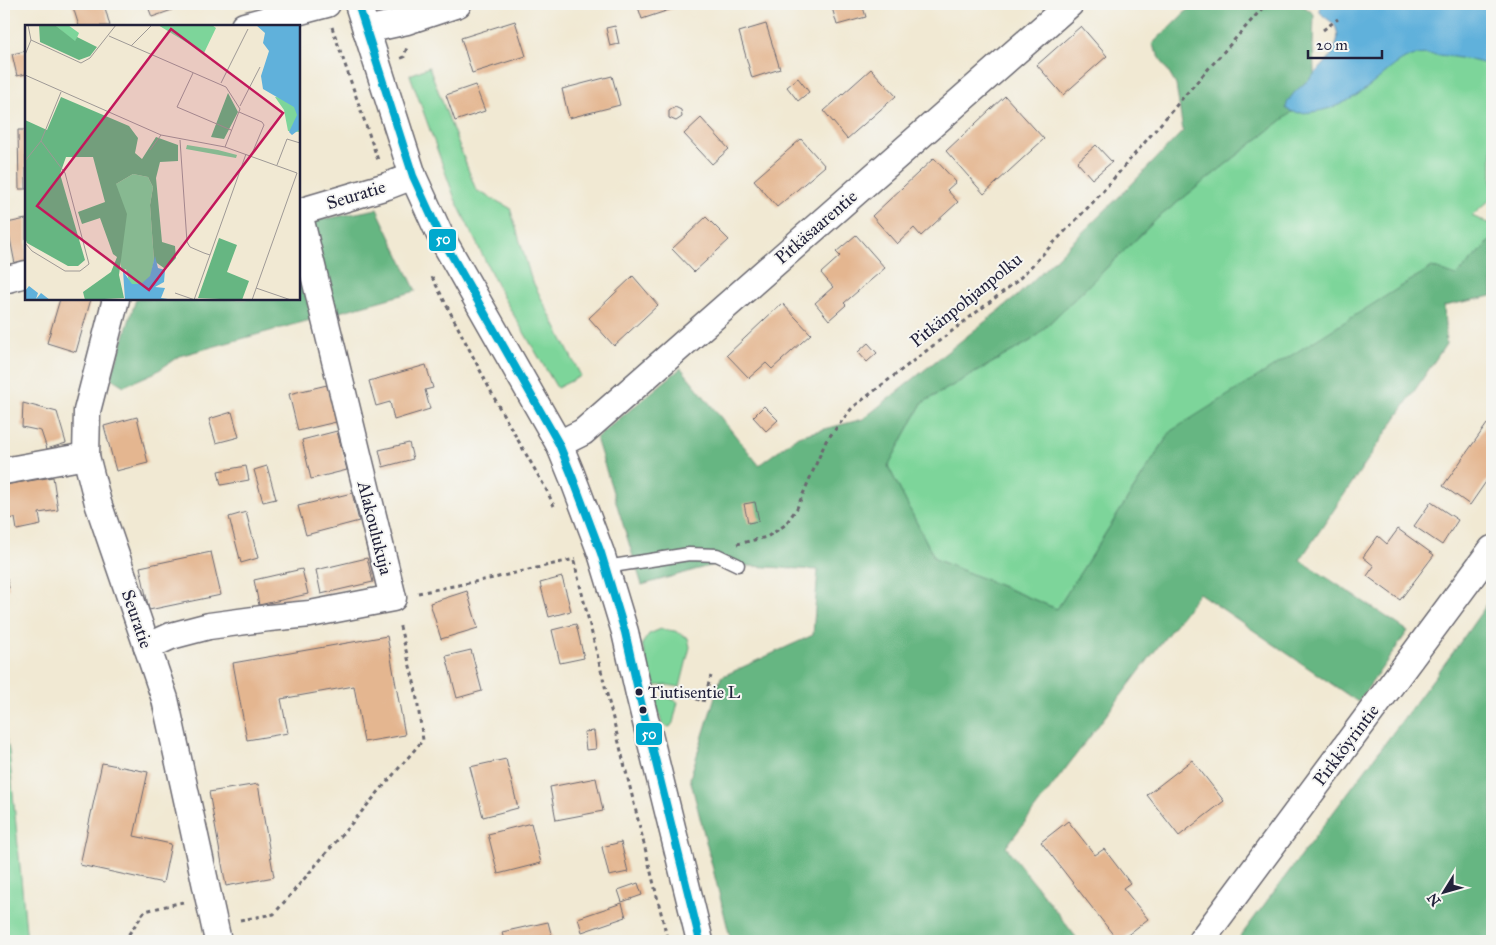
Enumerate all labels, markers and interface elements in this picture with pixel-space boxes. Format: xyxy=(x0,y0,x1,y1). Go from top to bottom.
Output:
inset map xyxy=(25,25,300,300)
scale bar xyxy=(1308,28,1382,60)
text: 20 m xyxy=(1316,36,1348,54)
street label: Seuratie xyxy=(324,176,388,214)
street label: Pitkäsaarentie xyxy=(770,185,862,269)
line badge: 50 xyxy=(428,228,457,252)
text: 50 xyxy=(436,231,450,248)
street label: Pitkänpohjanpolku xyxy=(905,248,1027,352)
street label: Alakoulukuja xyxy=(352,478,397,578)
street label: Seuratie xyxy=(117,587,157,651)
place label: Tiutisentie L xyxy=(648,682,741,703)
marker: Tiutisentie L xyxy=(634,687,644,697)
street label: Pirkköyrintie xyxy=(1308,700,1384,790)
unlabelled marker xyxy=(638,705,648,715)
line badge: 50 xyxy=(635,722,663,746)
text: 50 xyxy=(642,726,656,743)
north arrow xyxy=(1418,868,1468,918)
text: N xyxy=(1424,890,1444,909)

